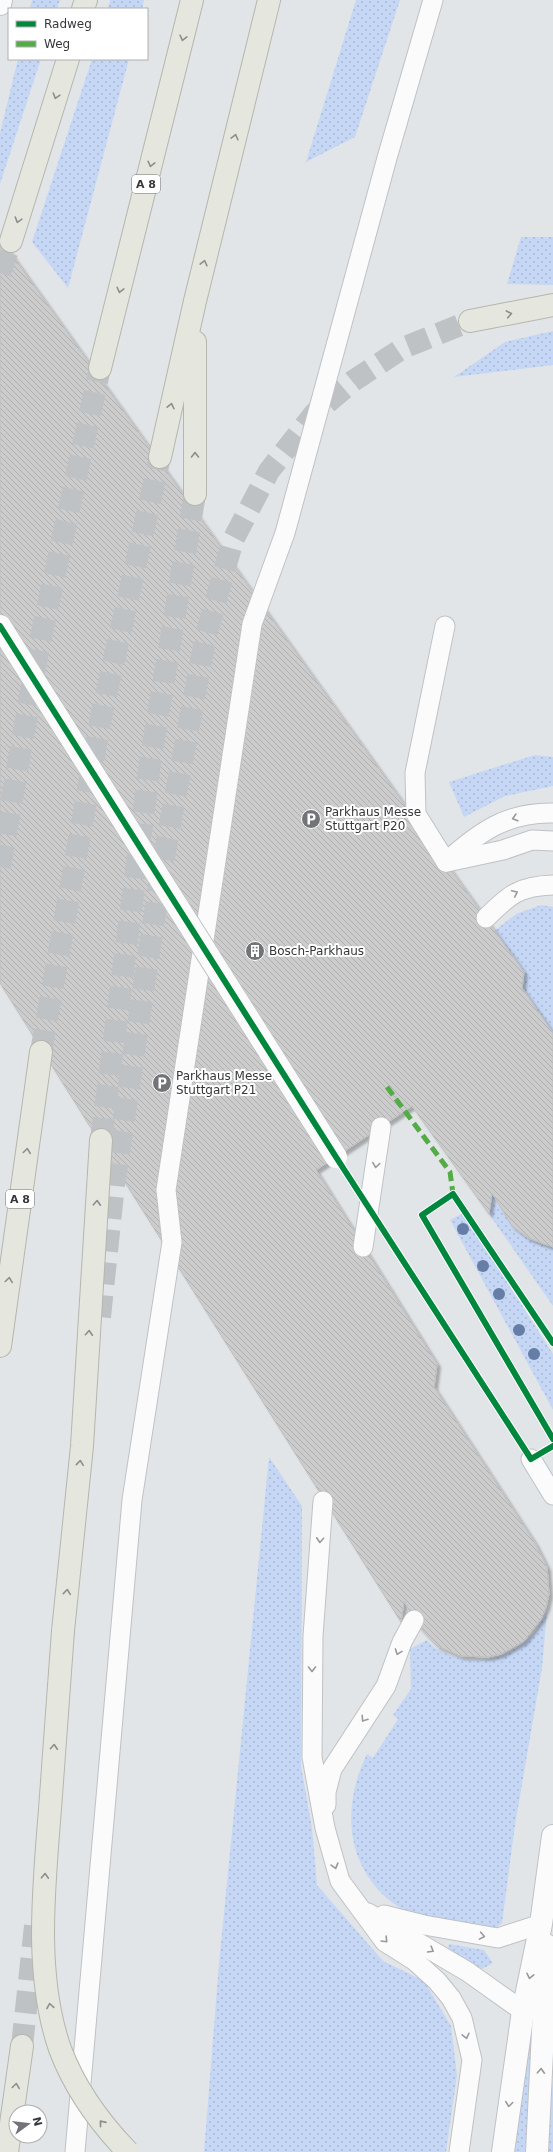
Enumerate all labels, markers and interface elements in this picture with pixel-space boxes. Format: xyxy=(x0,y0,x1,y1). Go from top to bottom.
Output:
legend xyxy=(8,8,148,60)
text: Radweg xyxy=(44,17,92,31)
one-way arrow xyxy=(179,35,187,41)
text: Weg xyxy=(44,37,70,51)
one-way arrow xyxy=(52,93,61,100)
one-way arrow xyxy=(230,133,239,140)
one-way arrow xyxy=(148,161,156,167)
road number: A 8 xyxy=(132,175,160,193)
one-way arrow xyxy=(14,217,22,224)
one-way arrow xyxy=(199,260,208,267)
one-way arrow xyxy=(116,286,125,293)
one-way arrow xyxy=(506,310,512,318)
one-way arrow xyxy=(167,402,175,409)
one-way arrow xyxy=(191,452,199,458)
place label: Parkhaus Messe Stuttgart P20 xyxy=(325,805,421,833)
parking icon: Parkhaus Messe Stuttgart P20 xyxy=(300,808,322,830)
one-way arrow xyxy=(511,813,518,822)
one-way arrow xyxy=(511,890,518,898)
building icon: Bosch-Parkhaus xyxy=(244,940,266,962)
place label: Bosch-Parkhaus xyxy=(269,944,364,958)
place label: Parkhaus Messe Stuttgart P21 xyxy=(176,1069,272,1097)
parking icon: Parkhaus Messe Stuttgart P21 xyxy=(151,1072,173,1094)
one-way arrow xyxy=(22,1148,31,1154)
one-way arrow xyxy=(372,1162,381,1169)
road number: A 8 xyxy=(6,1190,34,1208)
one-way arrow xyxy=(93,1200,102,1206)
one-way arrow xyxy=(4,1277,13,1283)
one-way arrow xyxy=(85,1330,94,1336)
one-way arrow xyxy=(75,1459,84,1466)
one-way arrow xyxy=(315,1537,324,1543)
one-way arrow xyxy=(62,1589,71,1595)
one-way arrow xyxy=(395,1649,403,1656)
one-way arrow xyxy=(308,1666,316,1672)
one-way arrow xyxy=(361,1715,369,1722)
one-way arrow xyxy=(50,1744,59,1750)
one-way arrow xyxy=(330,1862,339,1869)
one-way arrow xyxy=(40,1873,49,1879)
one-way arrow xyxy=(479,1931,485,1939)
one-way arrow xyxy=(380,1935,388,1943)
one-way arrow xyxy=(427,1946,434,1953)
one-way arrow xyxy=(526,1973,534,1979)
one-way arrow xyxy=(46,2003,55,2009)
one-way arrow xyxy=(461,2032,470,2039)
one-way arrow xyxy=(537,2068,546,2074)
one-way arrow xyxy=(12,2083,21,2089)
one-way arrow xyxy=(505,2101,514,2107)
north arrow xyxy=(8,2104,48,2144)
text: N xyxy=(30,2115,45,2128)
one-way arrow xyxy=(100,2121,107,2128)

